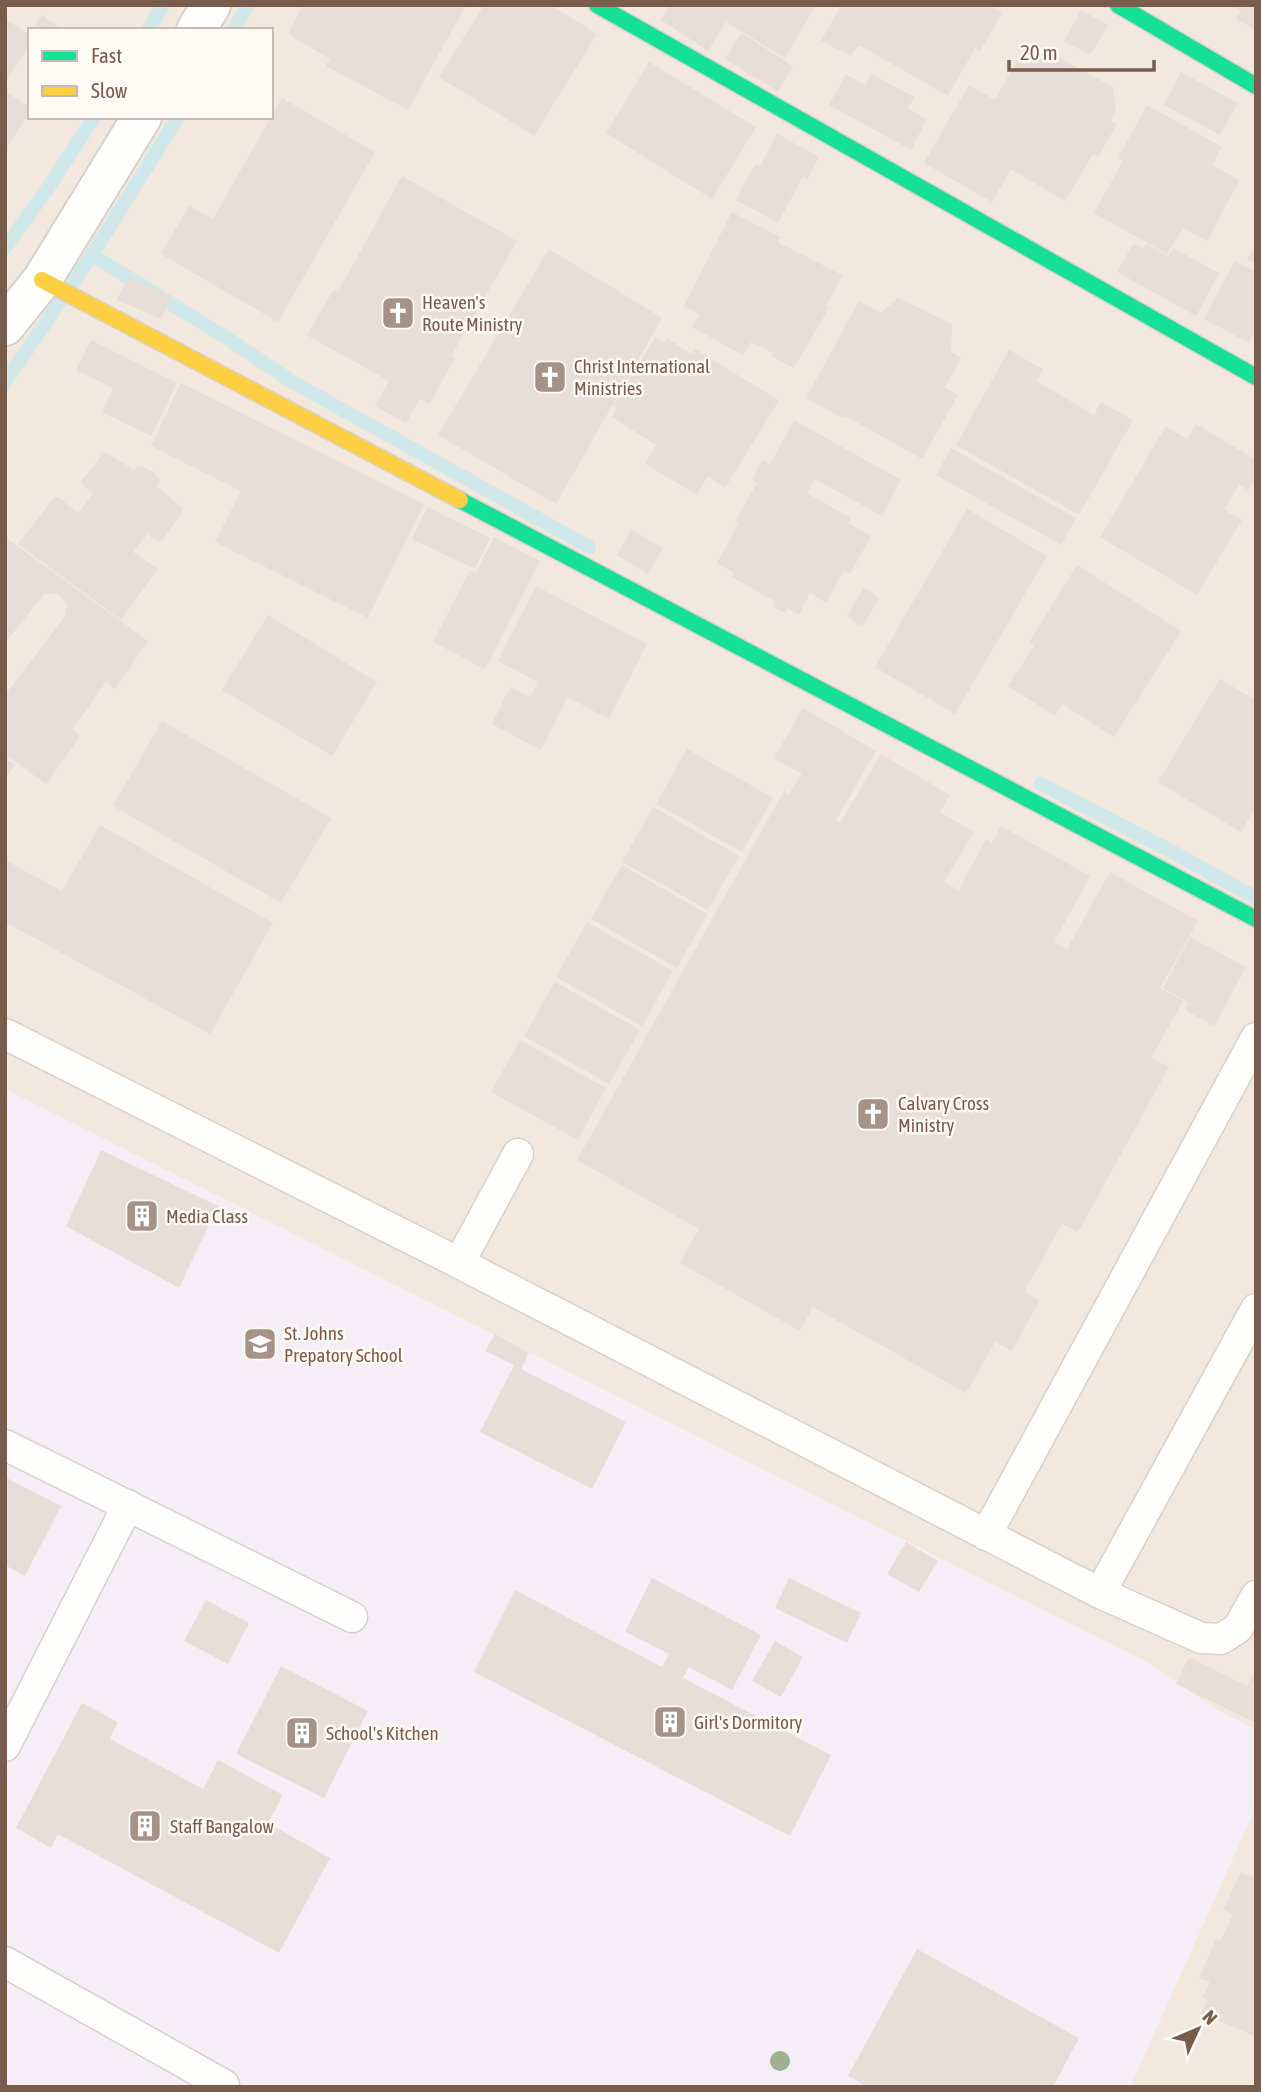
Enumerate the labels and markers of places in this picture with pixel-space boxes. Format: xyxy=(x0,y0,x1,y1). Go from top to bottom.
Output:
place label: Heaven's Route Ministry xyxy=(422,291,523,335)
church icon: Heaven's Route Ministry xyxy=(379,294,417,332)
place label: Christ International Ministries xyxy=(574,355,710,399)
church icon: Christ International Ministries xyxy=(531,358,569,396)
place label: Calvary Cross Ministry xyxy=(898,1092,990,1136)
church icon: Calvary Cross Ministry xyxy=(854,1095,892,1133)
building icon: Media Class xyxy=(123,1197,161,1235)
place label: Media Class xyxy=(166,1205,248,1227)
place label: St. Johns Prepatory School xyxy=(284,1322,403,1366)
school or university icon: St. Johns Prepatory School xyxy=(241,1325,279,1363)
building icon: Girl's Dormitory xyxy=(651,1703,689,1741)
place label: Girl's Dormitory xyxy=(694,1711,803,1733)
building icon: School's Kitchen xyxy=(283,1714,321,1752)
place label: School's Kitchen xyxy=(326,1722,439,1744)
building icon: Staff Bangalow xyxy=(126,1807,164,1845)
place label: Staff Bangalow xyxy=(170,1815,274,1837)

